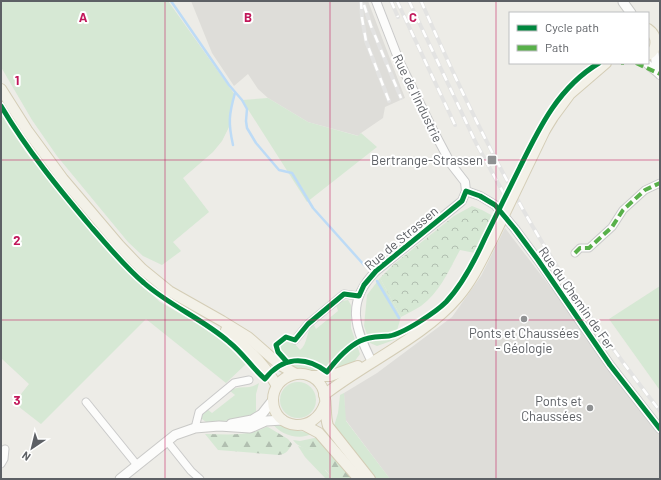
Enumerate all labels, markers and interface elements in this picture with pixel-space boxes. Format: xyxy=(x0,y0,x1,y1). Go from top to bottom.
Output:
text: A xyxy=(79,9,88,25)
text: B xyxy=(244,9,252,25)
text: C xyxy=(409,9,417,25)
legend xyxy=(509,12,649,64)
text: Cycle path xyxy=(545,20,599,34)
text: Path xyxy=(545,40,569,54)
street label: Rue de l'Industrie xyxy=(390,51,446,145)
text: 1 xyxy=(15,72,19,88)
place label: Bertrange-Strassen xyxy=(371,152,483,168)
marker: Bertrange-Strassen xyxy=(486,154,498,166)
street label: Rue de Strassen xyxy=(361,203,441,273)
text: 2 xyxy=(13,232,21,248)
street label: Rue du Chemin de Fer xyxy=(536,244,619,353)
marker: Ponts et Chaussées - Géologie xyxy=(519,314,529,324)
place label: Ponts et Chaussées - Géologie xyxy=(469,325,579,356)
text: 3 xyxy=(13,392,21,408)
place label: Ponts et Chaussées xyxy=(521,393,582,424)
marker: Ponts et Chaussées xyxy=(585,403,595,413)
north arrow xyxy=(12,428,52,468)
text: N xyxy=(19,449,33,464)

